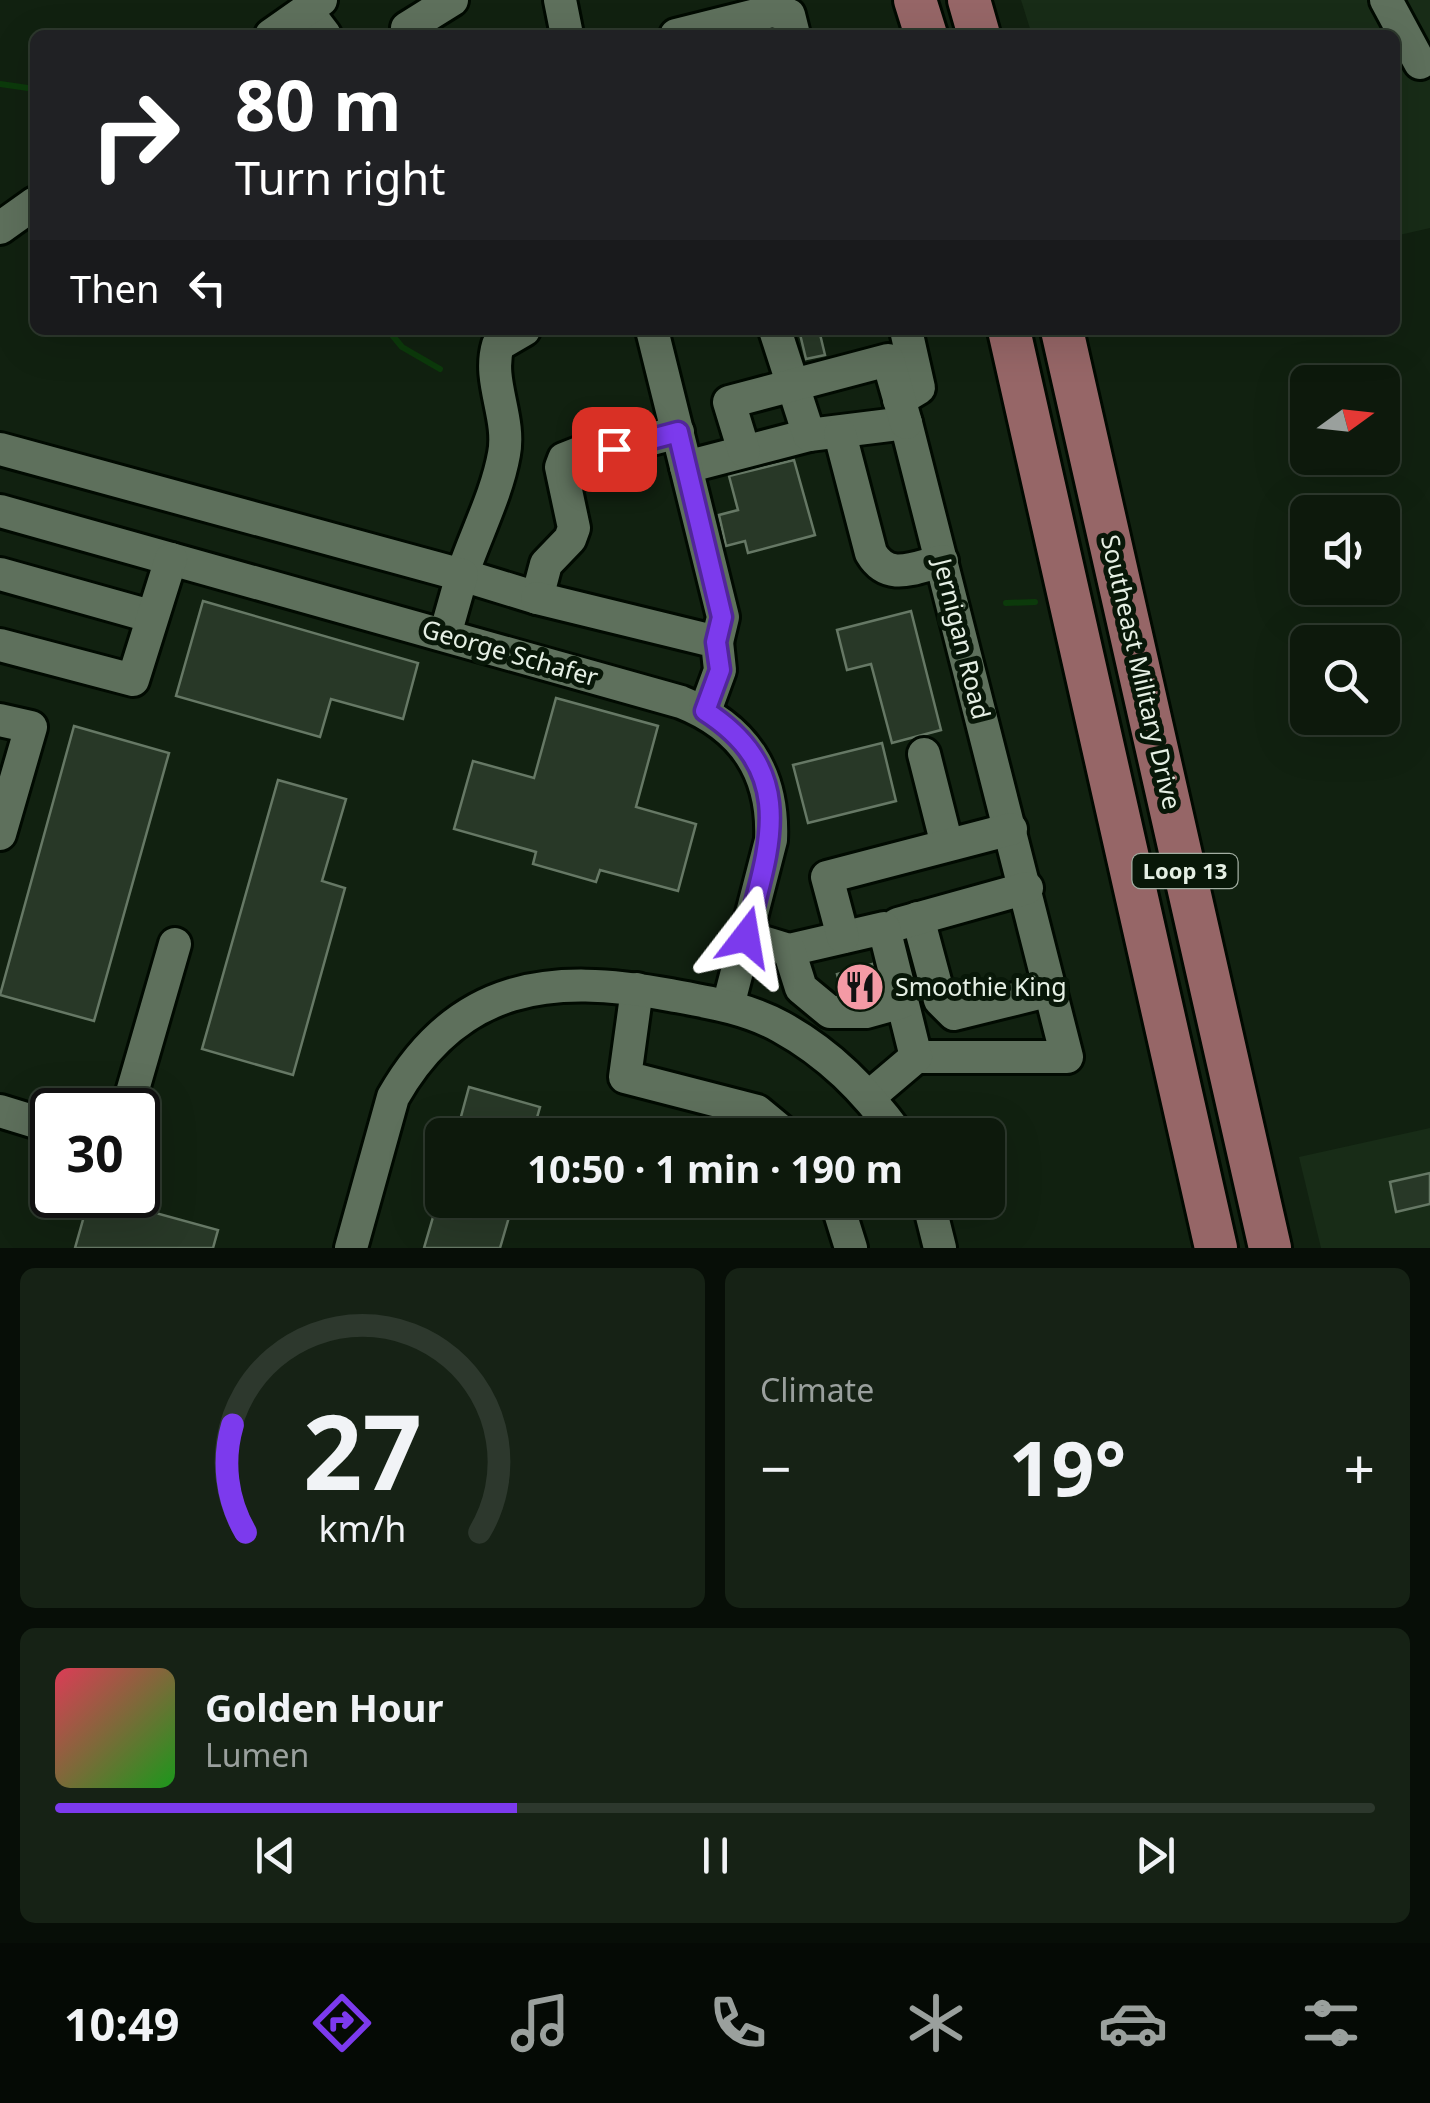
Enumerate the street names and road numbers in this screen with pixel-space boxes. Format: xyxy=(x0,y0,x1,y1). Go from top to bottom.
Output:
street label: Southeast Military Drive xyxy=(1094,531,1190,812)
street label: Jernigan Road xyxy=(926,553,999,723)
street label: George Schafer xyxy=(418,611,602,693)
road number: Loop 13 xyxy=(1132,854,1238,888)

